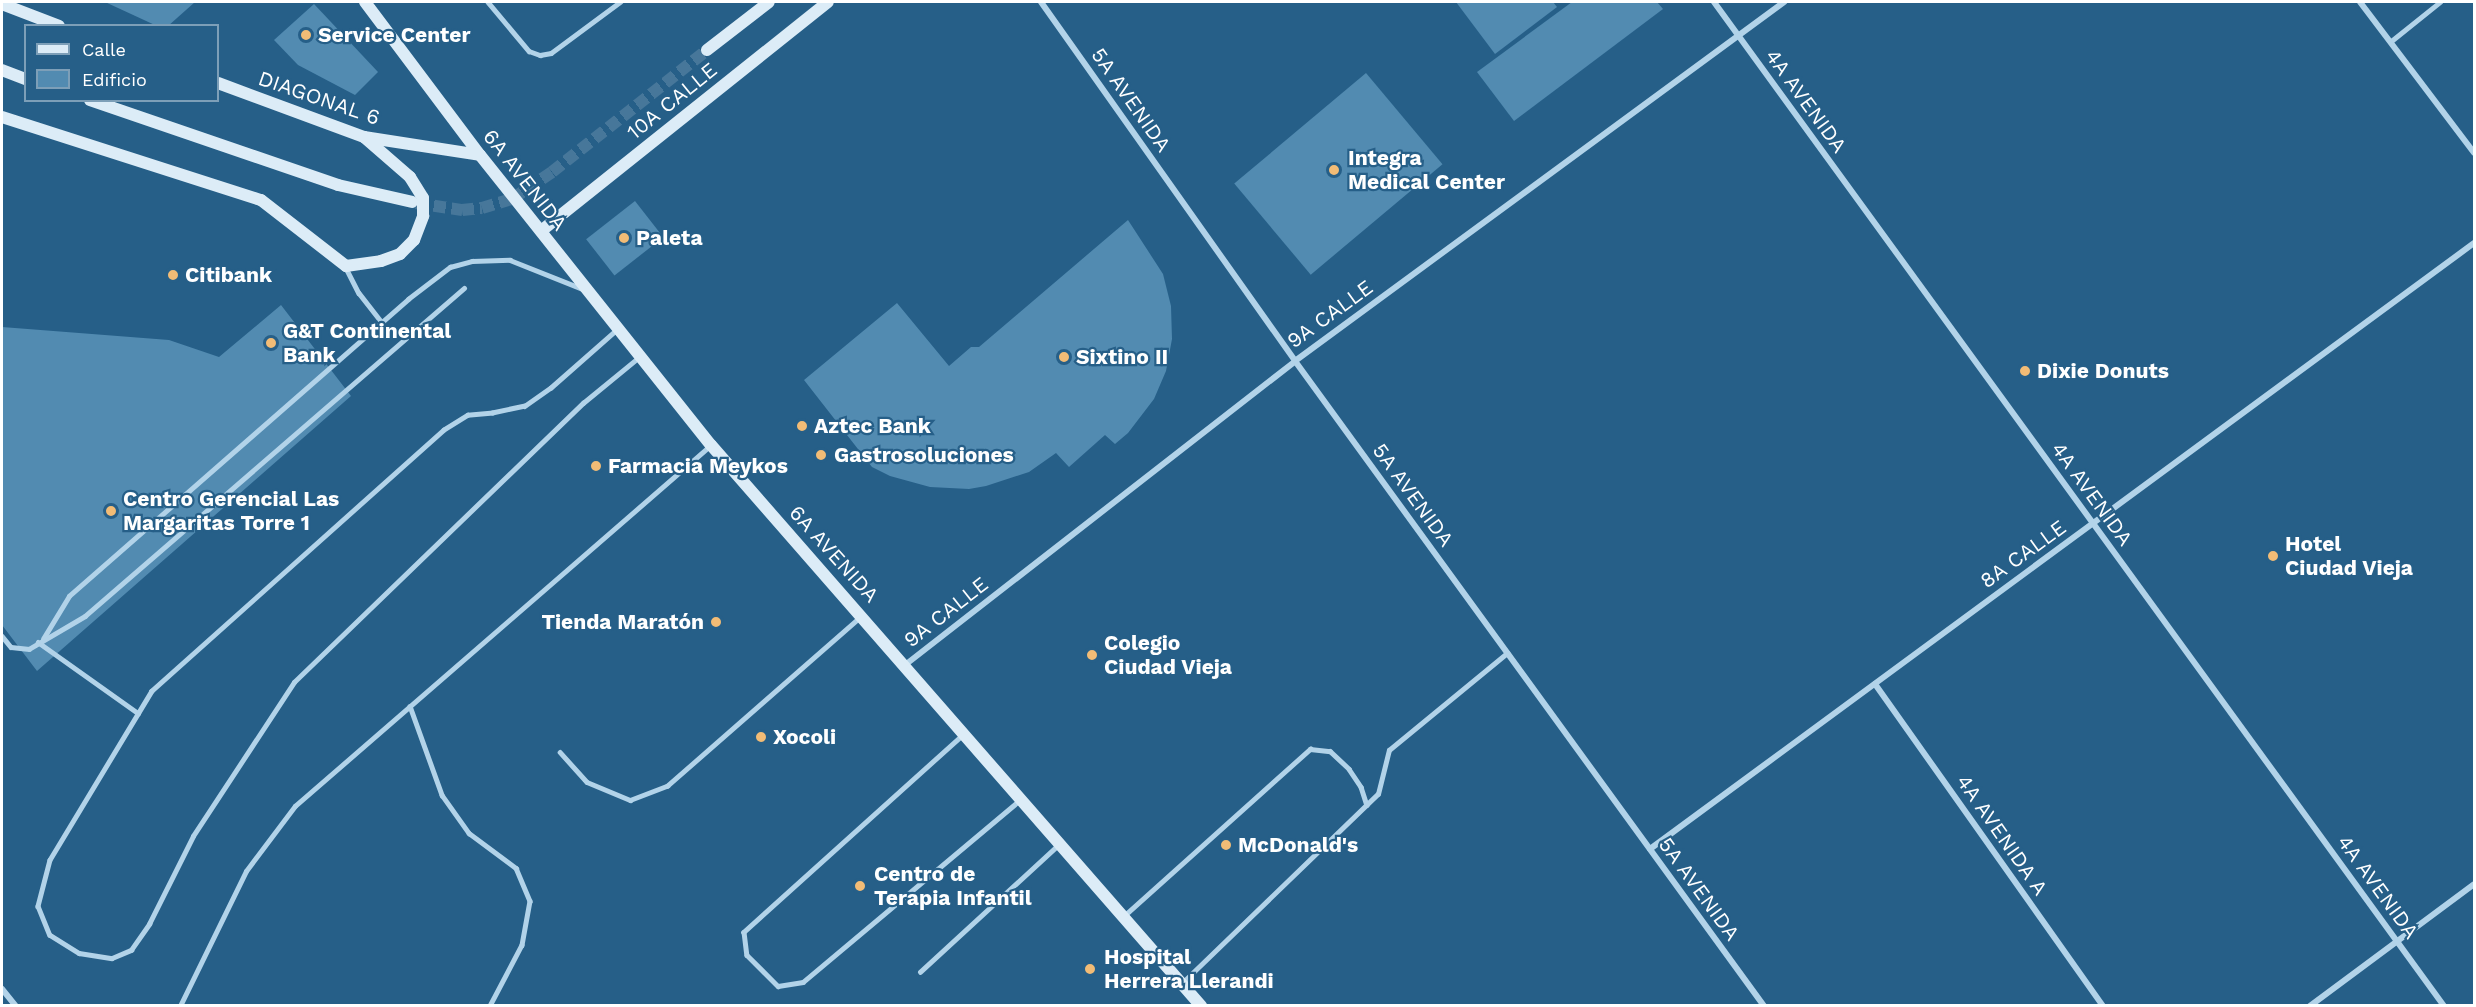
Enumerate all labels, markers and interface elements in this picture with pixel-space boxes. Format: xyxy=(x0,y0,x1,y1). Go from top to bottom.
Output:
place label: Service Center xyxy=(318,22,470,48)
legend xyxy=(24,24,219,102)
marker: Service Center xyxy=(299,28,313,42)
text: Calle xyxy=(82,39,126,60)
street label: 5A AVENIDA xyxy=(1085,42,1177,158)
street label: 4A AVENIDA xyxy=(1759,44,1853,158)
street label: 10A CALLE xyxy=(622,57,722,145)
street label: DIAGONAL 6 xyxy=(255,65,383,131)
text: Edificio xyxy=(82,69,147,90)
street label: 6A AVENIDA xyxy=(477,124,573,236)
place label: Integra Medical Center xyxy=(1348,145,1505,195)
marker: Integra Medical Center xyxy=(1325,161,1343,179)
place label: Paleta xyxy=(636,225,703,251)
marker: Paleta xyxy=(617,231,631,245)
place label: Citibank xyxy=(185,262,272,288)
marker: Citibank xyxy=(166,268,180,282)
street label: 9A CALLE xyxy=(1282,274,1378,354)
place label: G&T Continental Bank xyxy=(283,318,452,368)
marker: G&T Continental Bank xyxy=(264,336,278,350)
place label: Sixtino II xyxy=(1076,344,1168,370)
marker: Sixtino II xyxy=(1057,350,1071,364)
place label: Dixie Donuts xyxy=(2037,358,2169,384)
marker: Dixie Donuts xyxy=(2018,364,2032,378)
place label: Aztec Bank xyxy=(814,413,931,439)
marker: Aztec Bank xyxy=(795,419,809,433)
street label: 4A AVENIDA xyxy=(2045,437,2139,551)
street label: 5A AVENIDA xyxy=(1367,438,1459,552)
place label: Gastrosoluciones xyxy=(834,442,1014,468)
marker: Gastrosoluciones xyxy=(812,446,830,464)
place label: Farmacia Meykos xyxy=(608,453,788,479)
marker: Farmacia Meykos xyxy=(589,459,603,473)
place label: Centro Gerencial Las Margaritas Torre 1 xyxy=(123,486,340,536)
street label: 6A AVENIDA xyxy=(783,500,885,608)
marker: Centro Gerencial Las Margaritas Torre 1 xyxy=(104,504,118,518)
street label: 8A CALLE xyxy=(1975,514,2071,594)
place label: Hotel Ciudad Vieja xyxy=(2285,531,2414,581)
marker: Hotel Ciudad Vieja xyxy=(2266,549,2280,563)
street label: 9A CALLE xyxy=(899,571,993,653)
place label: Tienda Maratón xyxy=(541,609,704,635)
marker: Tienda Maratón xyxy=(709,615,723,629)
place label: Colegio Ciudad Vieja xyxy=(1104,630,1233,680)
marker: Colegio Ciudad Vieja xyxy=(1085,648,1099,662)
place label: Xocoli xyxy=(773,724,836,750)
marker: Xocoli xyxy=(754,730,768,744)
street label: 4A AVENIDA A xyxy=(1950,769,2054,901)
street label: 4A AVENIDA xyxy=(2331,830,2425,944)
place label: McDonald's xyxy=(1238,832,1358,858)
street label: 5A AVENIDA xyxy=(1653,832,1745,946)
marker: McDonald's xyxy=(1219,838,1233,852)
place label: Centro de Terapia Infantil xyxy=(874,861,1032,911)
marker: Centro de Terapia Infantil xyxy=(851,877,869,895)
place label: Hospital Herrera Llerandi xyxy=(1104,944,1274,994)
marker: Hospital Herrera Llerandi xyxy=(1081,960,1099,978)

